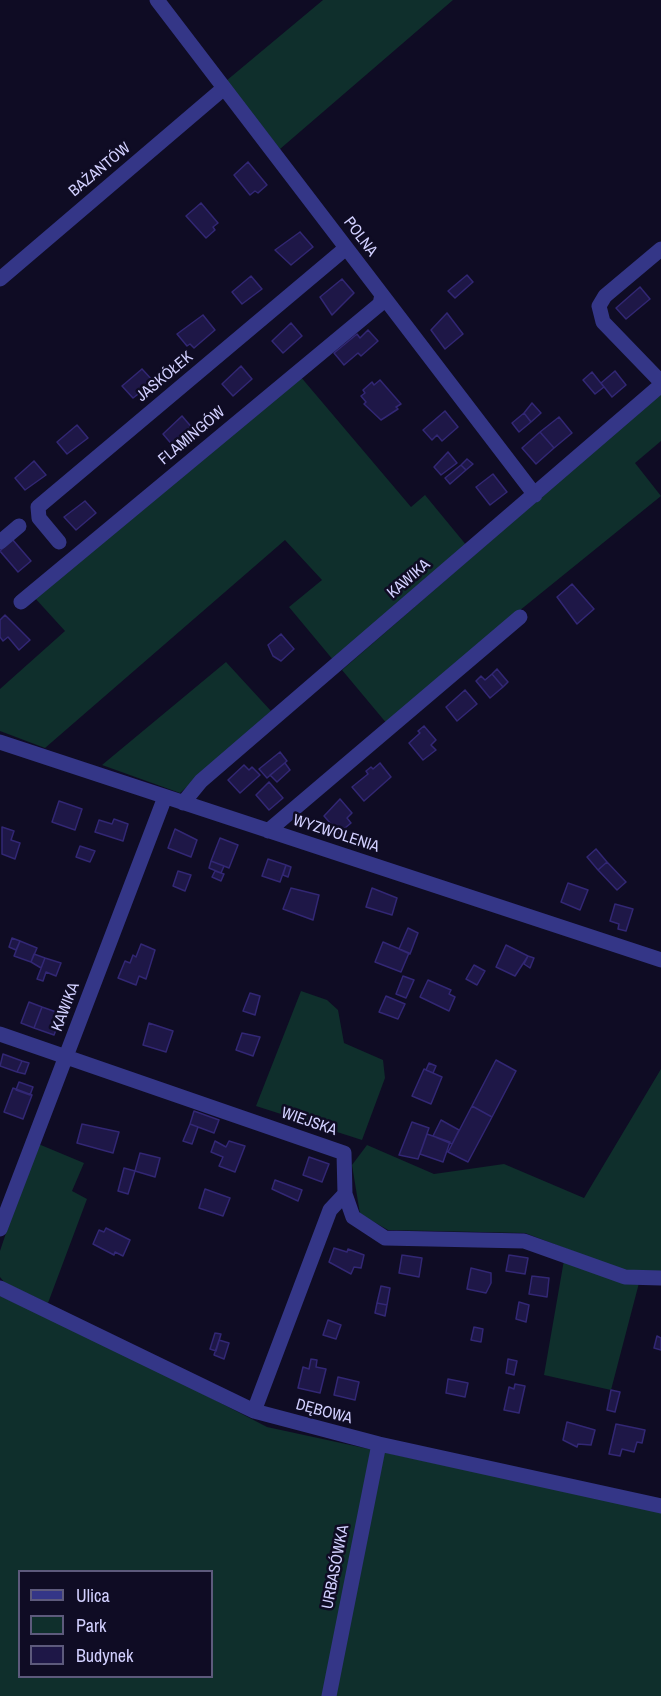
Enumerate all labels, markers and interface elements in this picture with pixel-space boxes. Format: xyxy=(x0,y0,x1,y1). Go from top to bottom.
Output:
street label: BAŻANTÓW xyxy=(65,139,135,201)
street label: POLNA xyxy=(339,213,381,261)
street label: JASKÓŁEK xyxy=(133,348,197,406)
street label: FLAMINGÓW xyxy=(155,403,229,469)
street label: KAWIKA xyxy=(384,555,434,603)
street label: WYZWOLENIA xyxy=(290,811,382,857)
street label: KAWIKA xyxy=(48,980,84,1034)
street label: WIEJSKA xyxy=(279,1104,339,1140)
street label: DĘBOWA xyxy=(294,1395,354,1429)
street label: URBASÓWKA xyxy=(318,1523,354,1611)
legend xyxy=(18,1570,213,1678)
text: Ulica xyxy=(76,1583,110,1608)
text: Park xyxy=(76,1613,106,1638)
text: Budynek xyxy=(76,1643,133,1668)

